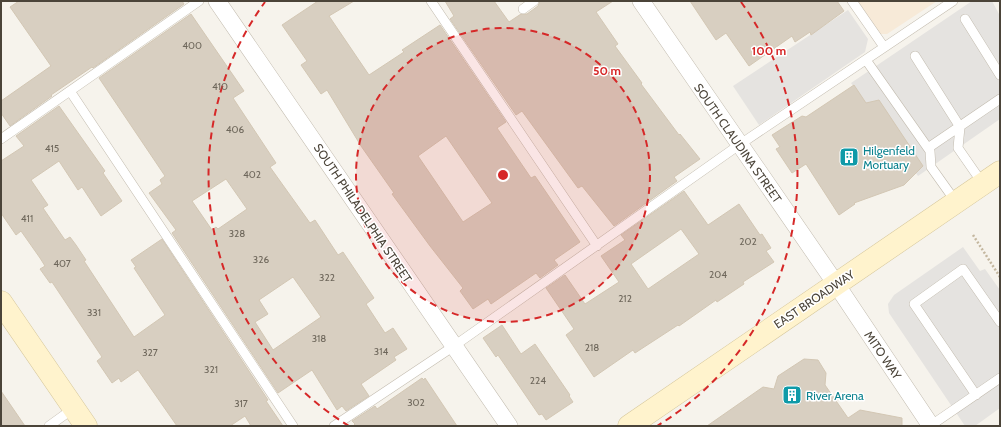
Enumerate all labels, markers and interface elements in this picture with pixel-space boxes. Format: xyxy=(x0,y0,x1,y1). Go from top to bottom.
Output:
house number: 400 xyxy=(182,39,202,52)
text: 100 m xyxy=(752,43,786,58)
text: 50 m xyxy=(593,63,621,78)
house number: 410 xyxy=(212,80,228,93)
street label: SOUTH CLAUDINA STREET xyxy=(691,80,785,206)
house number: 406 xyxy=(226,123,245,136)
street label: SOUTH PHILADELPHIA STREET xyxy=(311,141,416,286)
house number: 415 xyxy=(45,142,59,155)
place label: Hilgenfeld Mortuary xyxy=(863,143,915,172)
building icon: Hilgenfeld Mortuary xyxy=(838,146,860,168)
house number: 402 xyxy=(243,168,261,181)
centre of rings xyxy=(496,168,510,182)
house number: 411 xyxy=(21,212,33,225)
house number: 328 xyxy=(229,227,245,240)
house number: 202 xyxy=(739,235,757,248)
house number: 326 xyxy=(253,253,269,266)
house number: 407 xyxy=(53,257,71,270)
street label: EAST BROADWAY xyxy=(771,266,857,332)
house number: 204 xyxy=(709,268,727,281)
house number: 322 xyxy=(319,271,335,284)
house number: 212 xyxy=(618,292,632,305)
house number: 331 xyxy=(87,306,101,319)
street label: MITO WAY xyxy=(861,328,905,382)
house number: 318 xyxy=(312,332,326,345)
house number: 218 xyxy=(585,341,599,354)
house number: 314 xyxy=(374,345,388,358)
house number: 327 xyxy=(142,346,158,359)
house number: 321 xyxy=(204,363,218,376)
house number: 224 xyxy=(530,374,546,387)
building icon: River Arena xyxy=(781,384,803,406)
place label: River Arena xyxy=(806,388,864,403)
house number: 302 xyxy=(407,396,425,409)
house number: 317 xyxy=(234,397,248,410)

